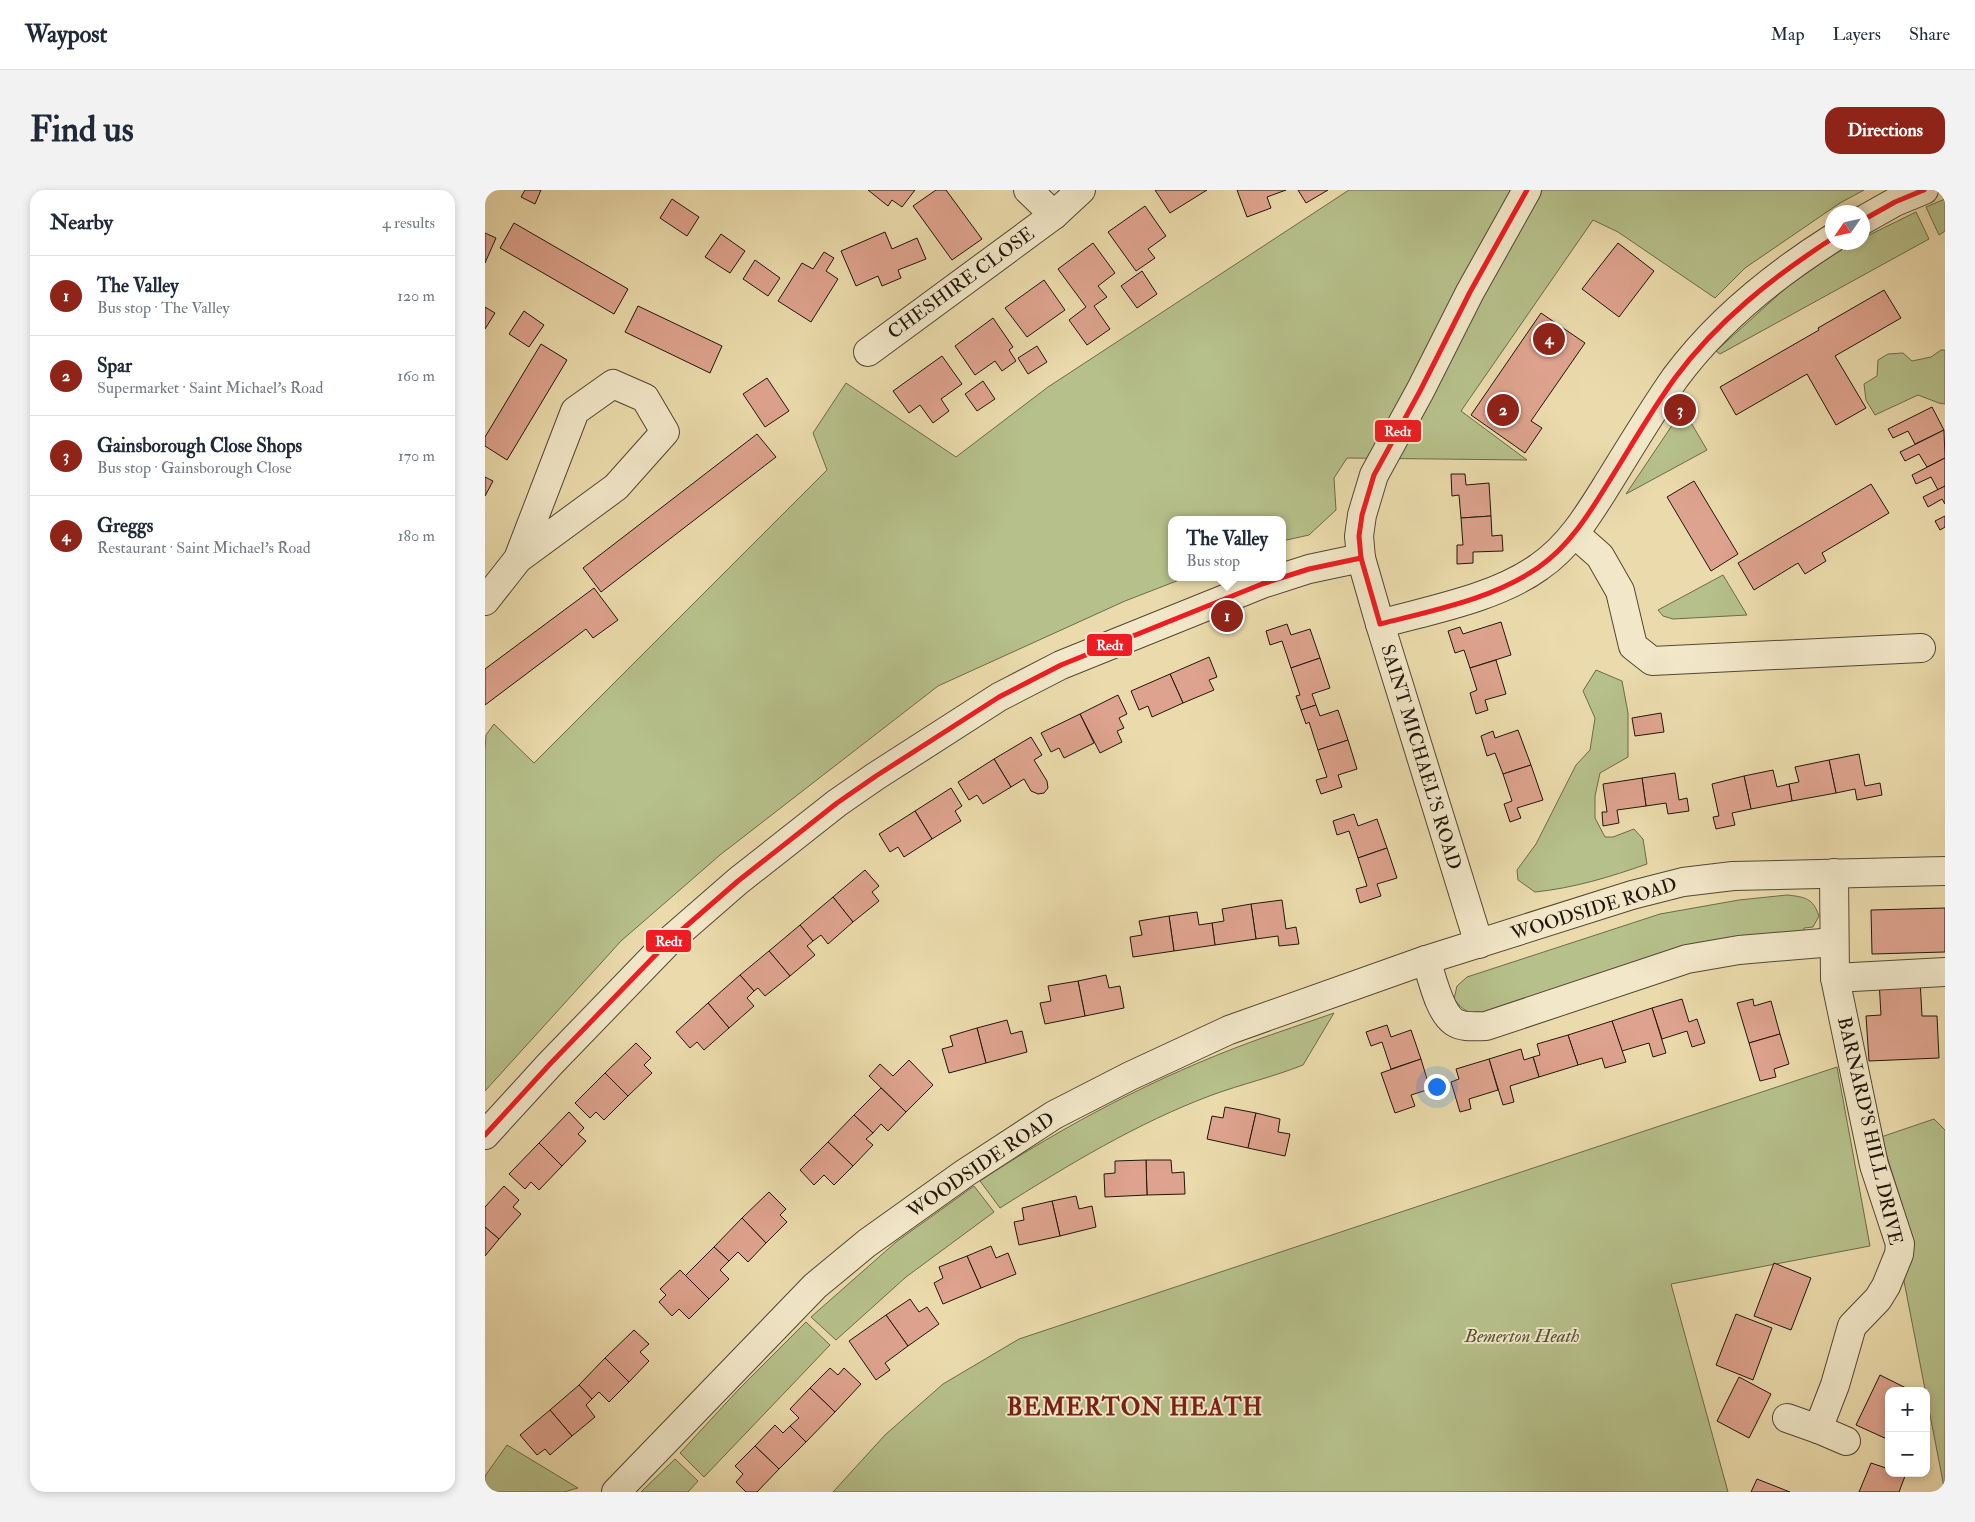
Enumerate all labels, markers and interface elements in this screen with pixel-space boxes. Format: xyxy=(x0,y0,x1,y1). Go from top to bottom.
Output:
text: Waypost xyxy=(25,19,107,50)
text: Map xyxy=(1771,23,1805,46)
text: Layers xyxy=(1833,23,1881,46)
text: Share xyxy=(1909,23,1950,46)
button: Directions xyxy=(1825,107,1945,154)
text: Find us xyxy=(30,108,134,152)
north arrow xyxy=(1825,205,1870,250)
text: Nearby xyxy=(50,209,113,236)
text: 4 results xyxy=(382,213,435,233)
street label: CHESHIRE CLOSE xyxy=(883,221,1039,344)
text: The Valley xyxy=(97,274,179,298)
text: 1 xyxy=(63,286,69,306)
text: 120 m xyxy=(397,286,435,306)
text: Bus stop · The Valley xyxy=(97,298,230,318)
pin: 4 xyxy=(1533,320,1565,358)
text: Spar xyxy=(97,354,132,378)
text: 2 xyxy=(62,366,70,386)
text: 160 m xyxy=(397,366,435,386)
text: Supermarket · Saint Michael's Road xyxy=(97,378,323,398)
pin: 2 xyxy=(1487,391,1519,429)
pin: 3 xyxy=(1664,391,1696,429)
line badge: Red1 xyxy=(1374,419,1422,443)
text: Red1 xyxy=(1384,423,1412,440)
text: Gainsborough Close Shops xyxy=(97,434,302,458)
text: 3 xyxy=(63,446,69,466)
text: 170 m xyxy=(398,446,435,466)
text: Bus stop · Gainsborough Close xyxy=(97,458,292,478)
text: Greggs xyxy=(97,514,153,538)
popup xyxy=(1168,516,1286,581)
text: 4 xyxy=(62,526,70,546)
text: 180 m xyxy=(398,526,435,546)
text: The Valley xyxy=(1186,527,1268,551)
text: Restaurant · Saint Michael's Road xyxy=(97,538,311,558)
text: Bus stop xyxy=(1186,551,1240,571)
pin: 1 xyxy=(1211,597,1243,635)
line badge: Red1 xyxy=(1086,633,1133,657)
text: Red1 xyxy=(1096,637,1124,654)
street label: SAINT MICHAEL'S ROAD xyxy=(1375,642,1467,872)
street label: WOODSIDE ROAD xyxy=(1507,872,1680,946)
line badge: Red1 xyxy=(645,929,692,953)
text: Red1 xyxy=(655,933,683,950)
street label: BARNARD'S HILL DRIVE xyxy=(1832,1014,1908,1248)
your location xyxy=(1424,1074,1450,1100)
street label: WOODSIDE ROAD xyxy=(902,1107,1059,1224)
park label: Bemerton Heath xyxy=(1463,1324,1580,1348)
map controls xyxy=(1885,1387,1930,1477)
button: + xyxy=(1885,1387,1930,1432)
district label: BEMERTON HEATH xyxy=(1007,1392,1263,1423)
button: − xyxy=(1885,1432,1930,1477)

